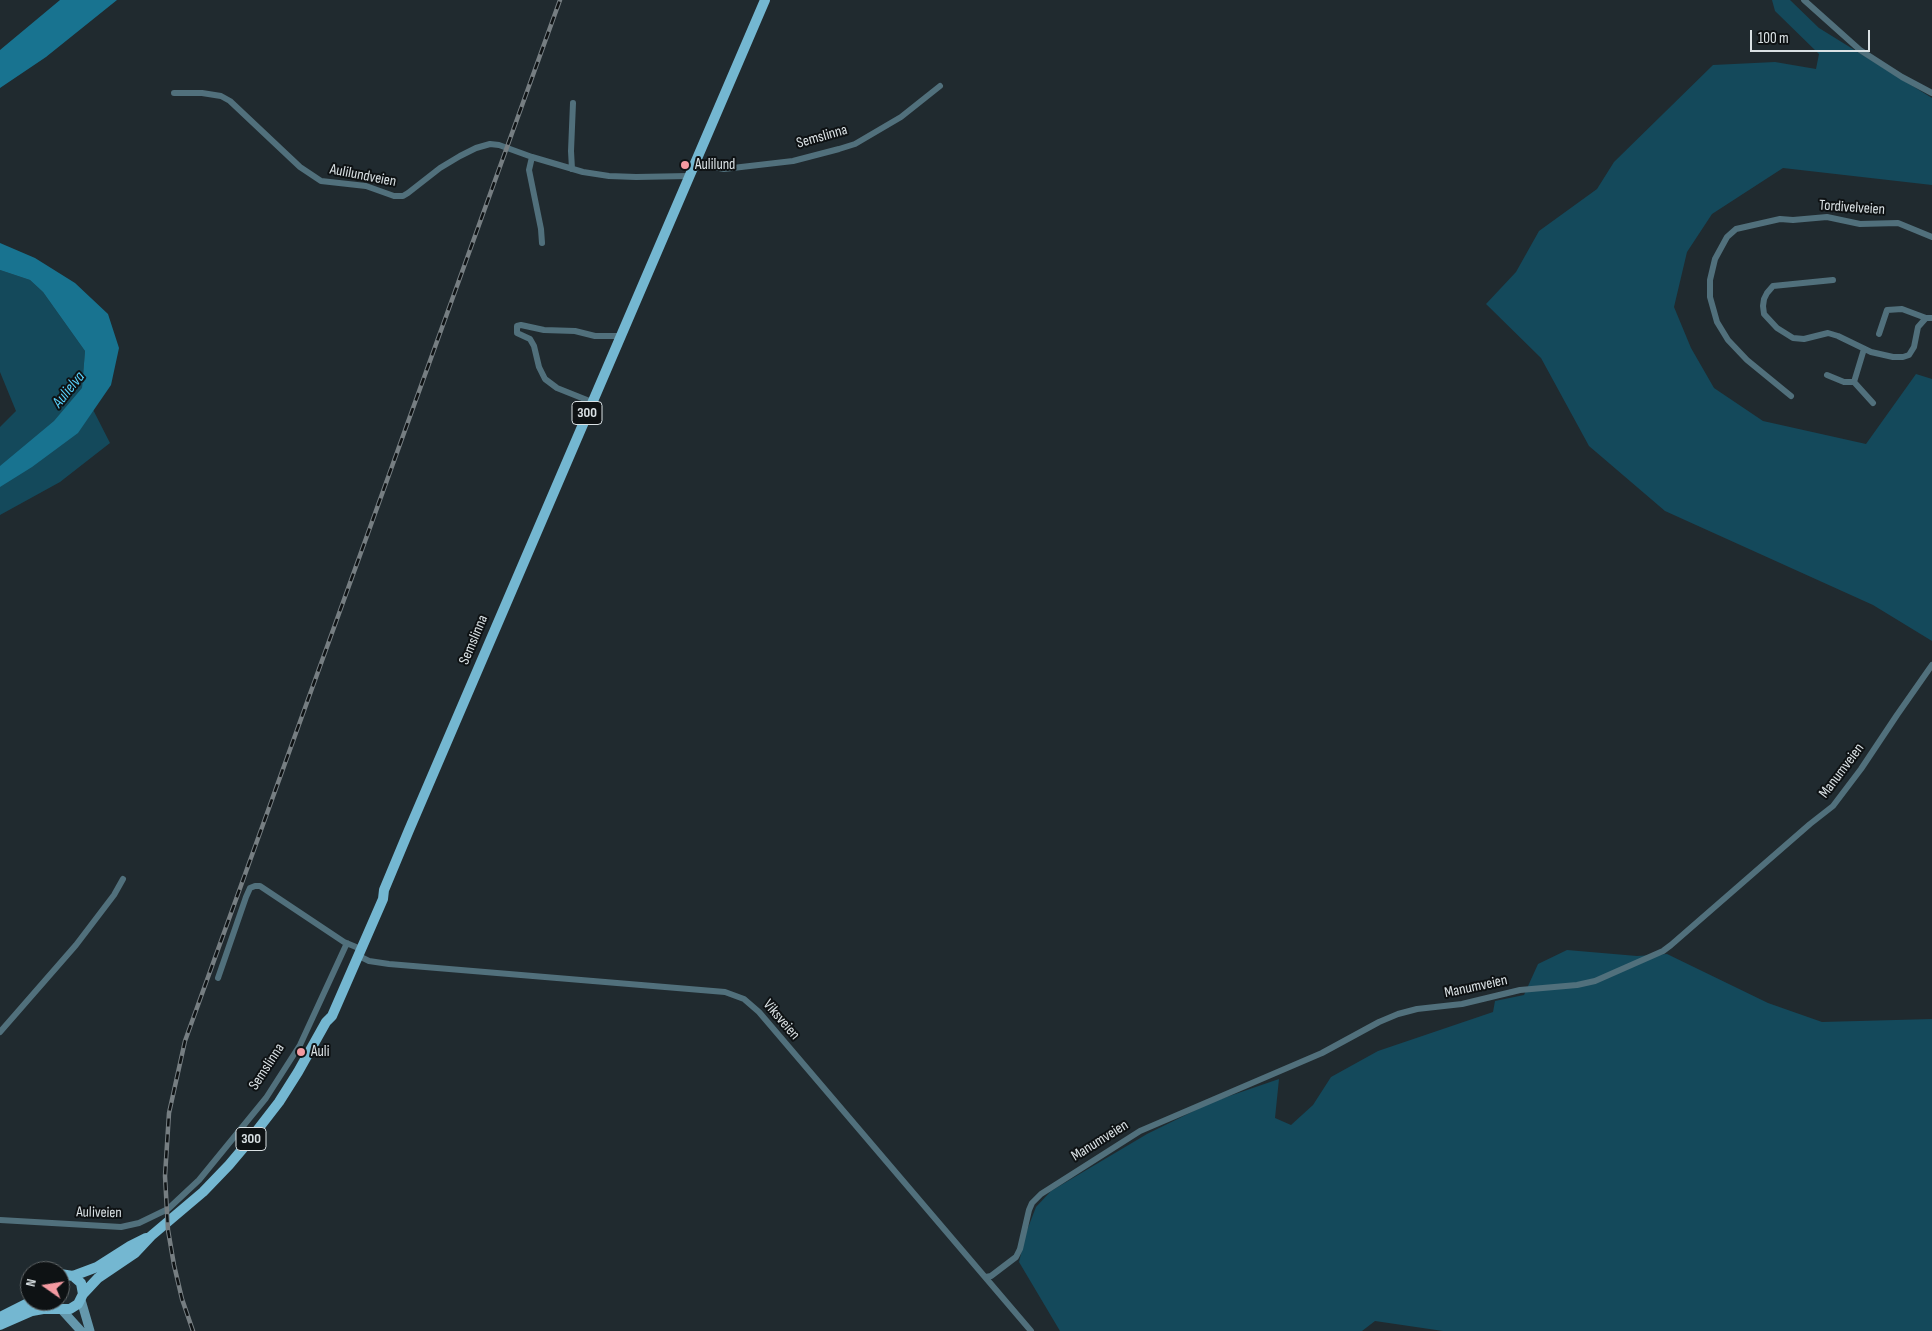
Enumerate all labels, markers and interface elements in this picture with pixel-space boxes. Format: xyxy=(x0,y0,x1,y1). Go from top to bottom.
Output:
scale bar xyxy=(1752,20,1872,52)
text: 100 m xyxy=(1758,29,1789,48)
street label: Semslinna xyxy=(795,121,849,153)
place label: Aulilund xyxy=(695,156,735,174)
marker: Aulilund xyxy=(679,159,691,171)
street label: Aulilundveien xyxy=(328,161,398,191)
street label: Tordivelveien xyxy=(1819,197,1885,219)
water label: Aulielva xyxy=(49,368,89,412)
road number: 300 xyxy=(572,402,602,424)
street label: Semslinna xyxy=(456,613,492,667)
street label: Manumveien xyxy=(1816,740,1868,802)
street label: Manumveien xyxy=(1443,972,1509,1002)
street label: Viksveien xyxy=(759,996,803,1044)
street label: Semslinna xyxy=(245,1040,289,1094)
place label: Auli xyxy=(311,1043,330,1061)
marker: Auli xyxy=(295,1046,307,1058)
street label: Manumveien xyxy=(1068,1116,1132,1166)
road number: 300 xyxy=(236,1128,266,1150)
street label: Auliveien xyxy=(76,1204,122,1222)
north arrow xyxy=(20,1261,70,1311)
text: N xyxy=(22,1277,40,1288)

